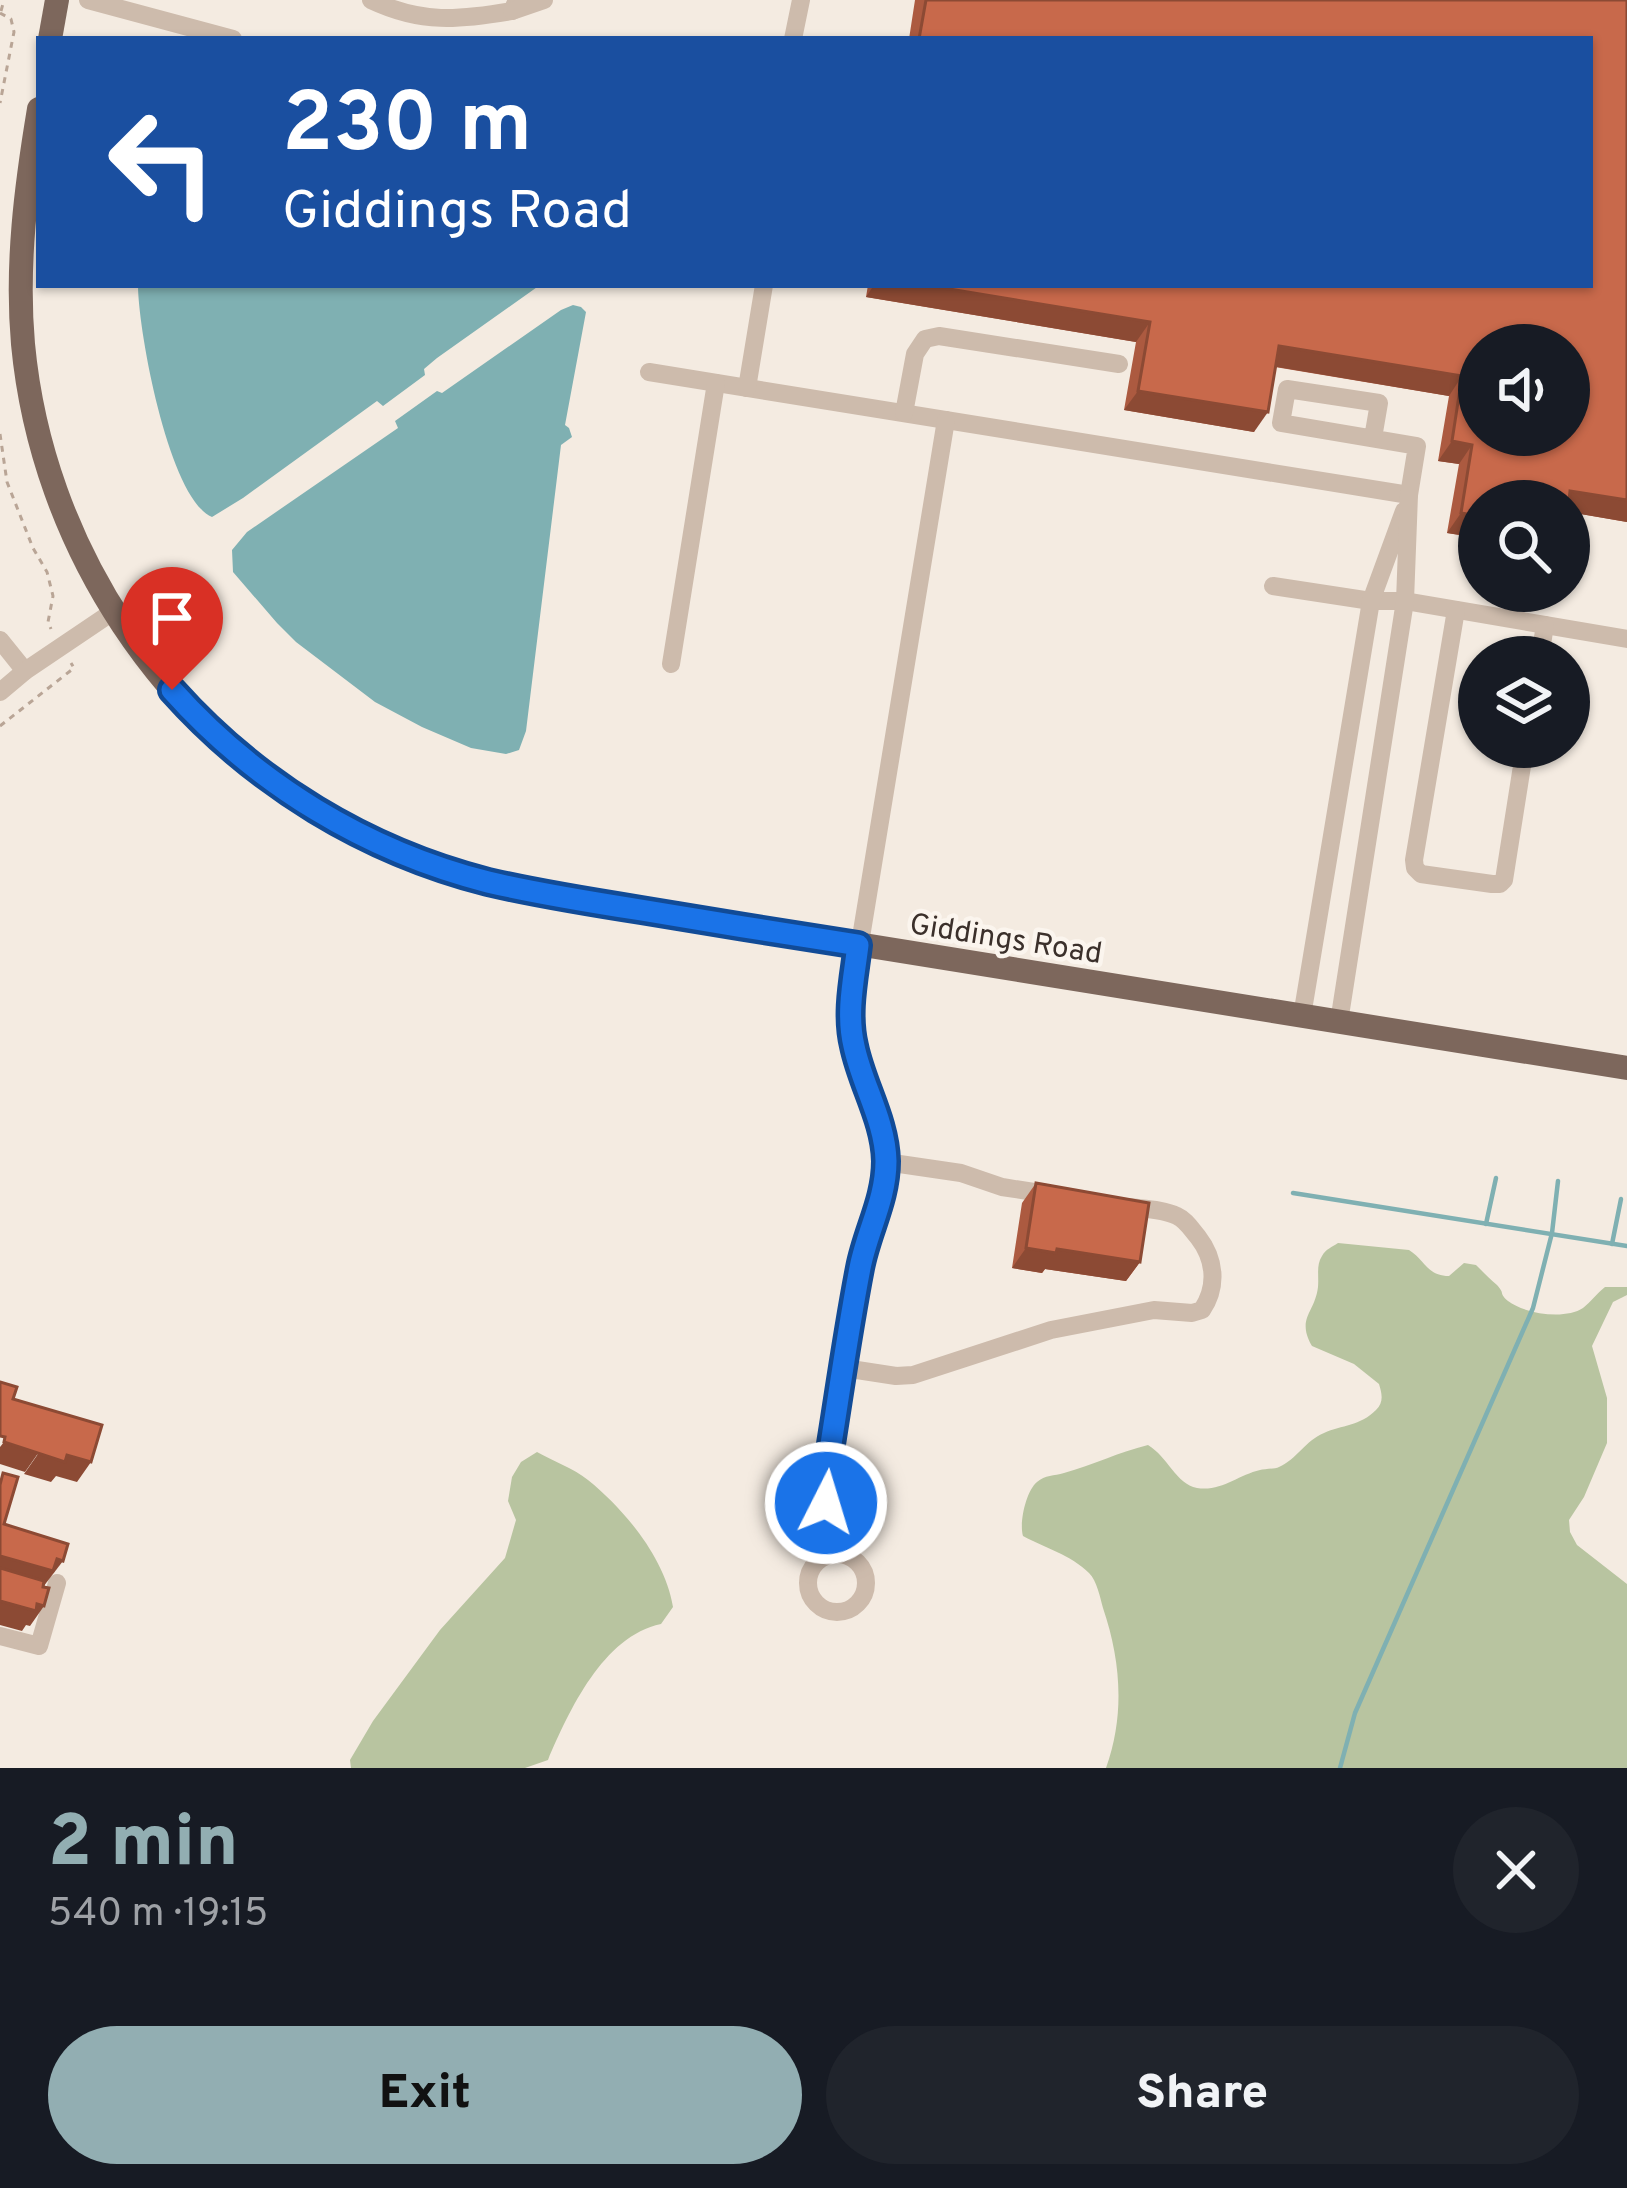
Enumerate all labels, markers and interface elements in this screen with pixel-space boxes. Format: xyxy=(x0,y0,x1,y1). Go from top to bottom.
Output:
text: 230 m xyxy=(282,75,532,181)
icon: left xyxy=(84,84,240,240)
text: Giddings Road xyxy=(282,179,632,248)
map controls xyxy=(1458,324,1590,768)
button: sound xyxy=(1458,324,1590,456)
button: search xyxy=(1458,480,1590,612)
pin xyxy=(121,567,223,690)
icon: arrive xyxy=(139,585,205,651)
button: layers xyxy=(1458,636,1590,768)
street label: Giddings Road xyxy=(907,907,1105,974)
position arrow xyxy=(763,1440,889,1566)
text: 2 min xyxy=(48,1800,238,1892)
button: close xyxy=(1453,1807,1579,1933)
text: 540 m · 19:15 xyxy=(48,1891,268,1940)
button: Exit xyxy=(48,2026,802,2164)
button: Share xyxy=(826,2026,1579,2164)

